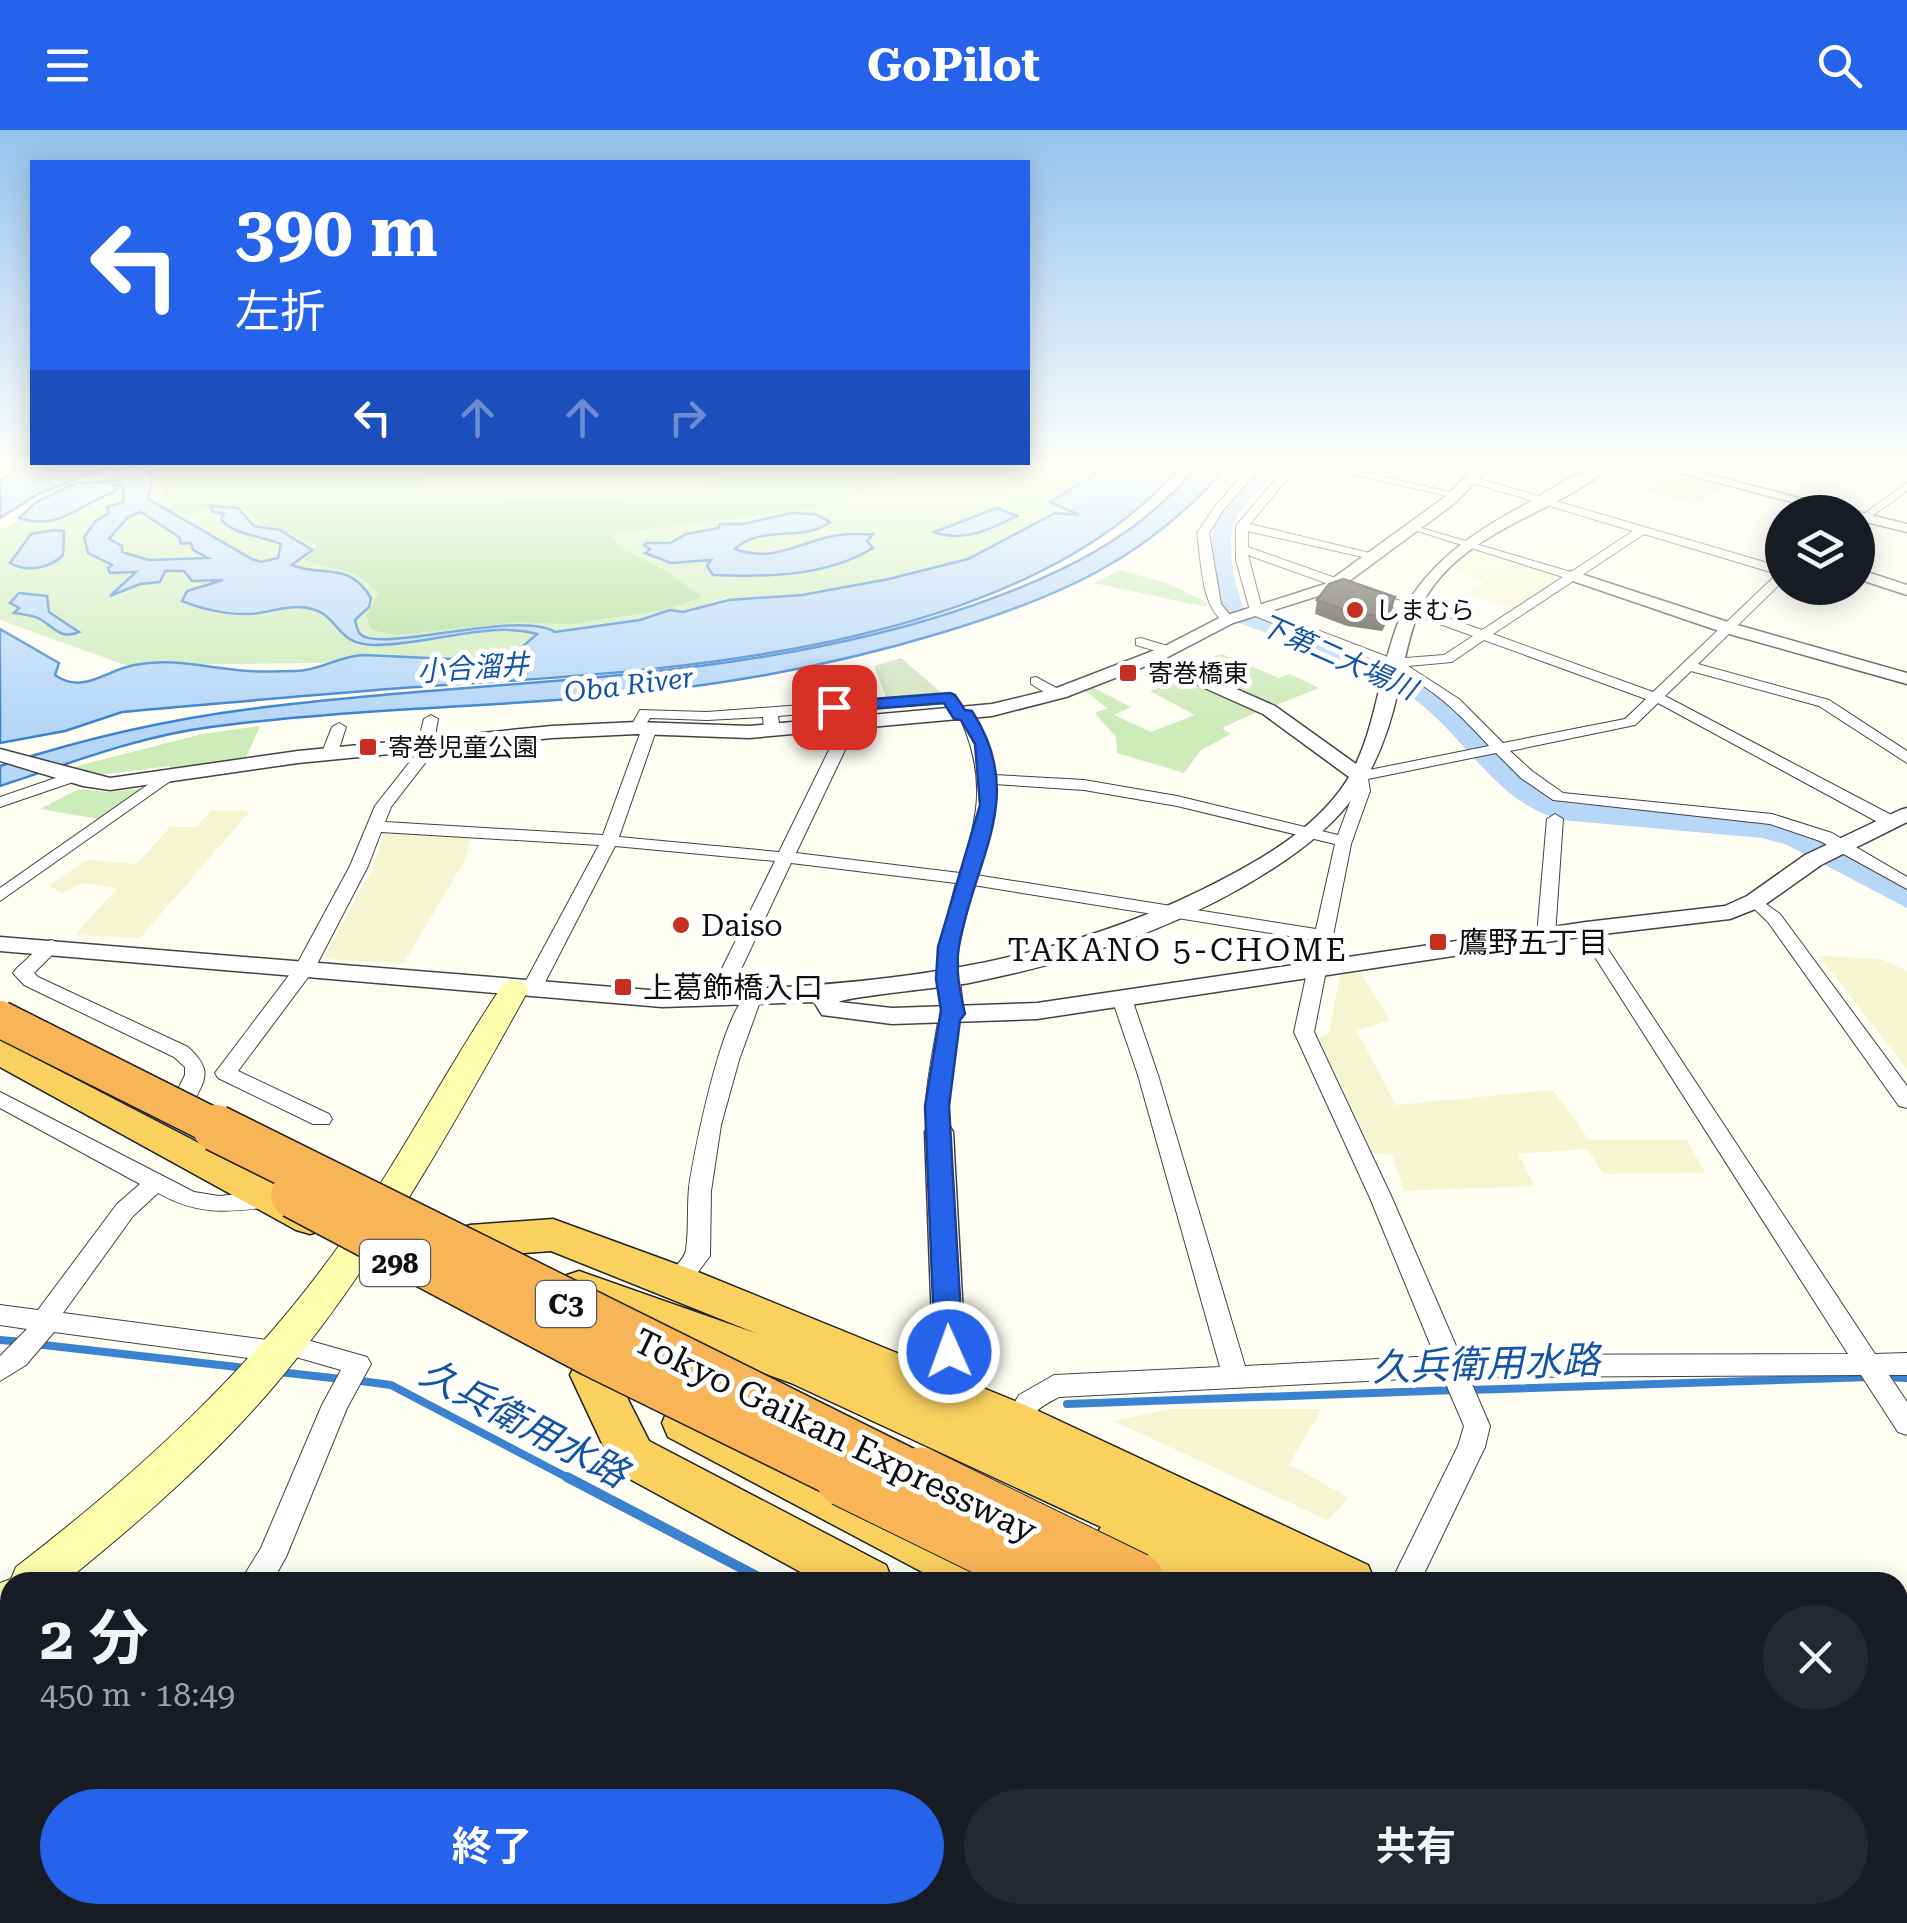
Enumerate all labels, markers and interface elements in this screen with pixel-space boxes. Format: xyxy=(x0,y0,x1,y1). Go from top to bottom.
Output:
icon: menu xyxy=(40,38,95,93)
icon: search xyxy=(1812,38,1867,93)
text: GoPilot xyxy=(867,39,1040,92)
text: 390 m xyxy=(235,191,438,273)
icon: left xyxy=(70,200,200,330)
text: 左折 xyxy=(235,285,325,338)
icon: left xyxy=(345,390,400,445)
icon: ahead xyxy=(450,390,505,445)
icon: ahead xyxy=(555,390,610,445)
icon: right xyxy=(660,390,715,445)
map controls xyxy=(1765,495,1875,605)
button: layers xyxy=(1765,495,1875,605)
place label: しまむら xyxy=(1375,596,1475,625)
marker: しまむら xyxy=(1344,599,1366,621)
water label: 下第二大場川 xyxy=(1255,608,1424,707)
water label: 小合溜井 xyxy=(416,647,533,688)
place label: 寄巻橋東 xyxy=(1148,659,1248,688)
water label: Oba River xyxy=(562,661,696,709)
marker: 寄巻橋東 xyxy=(1117,662,1139,684)
pin xyxy=(792,665,877,750)
icon: arrive xyxy=(807,680,862,735)
place label: 寄巻児童公園 xyxy=(388,733,538,762)
marker: 寄巻児童公園 xyxy=(357,736,379,758)
place label: Daiso xyxy=(701,908,783,943)
marker: Daiso xyxy=(670,914,692,936)
place label: 鷹野五丁目 xyxy=(1458,925,1608,960)
district label: TAKANO 5-CHOME xyxy=(1007,931,1349,969)
marker: 鷹野五丁目 xyxy=(1427,931,1449,953)
place label: 上葛飾橋入口 xyxy=(643,970,823,1005)
marker: 上葛飾橋入口 xyxy=(612,976,634,998)
road number: 298 xyxy=(360,1240,430,1286)
road number: C3 xyxy=(536,1281,596,1327)
position arrow xyxy=(897,1300,1001,1404)
street label: Tokyo Gaikan Expressway xyxy=(627,1321,1043,1552)
water label: 久兵衛用水路 xyxy=(1371,1338,1604,1390)
water label: 久兵衛用水路 xyxy=(413,1350,638,1497)
text: 2 分 xyxy=(40,1603,149,1674)
button: close xyxy=(1763,1605,1868,1710)
text: 450 m · 18:49 xyxy=(40,1676,235,1714)
button: 終了 xyxy=(40,1789,944,1904)
button: 共有 xyxy=(964,1789,1868,1904)

